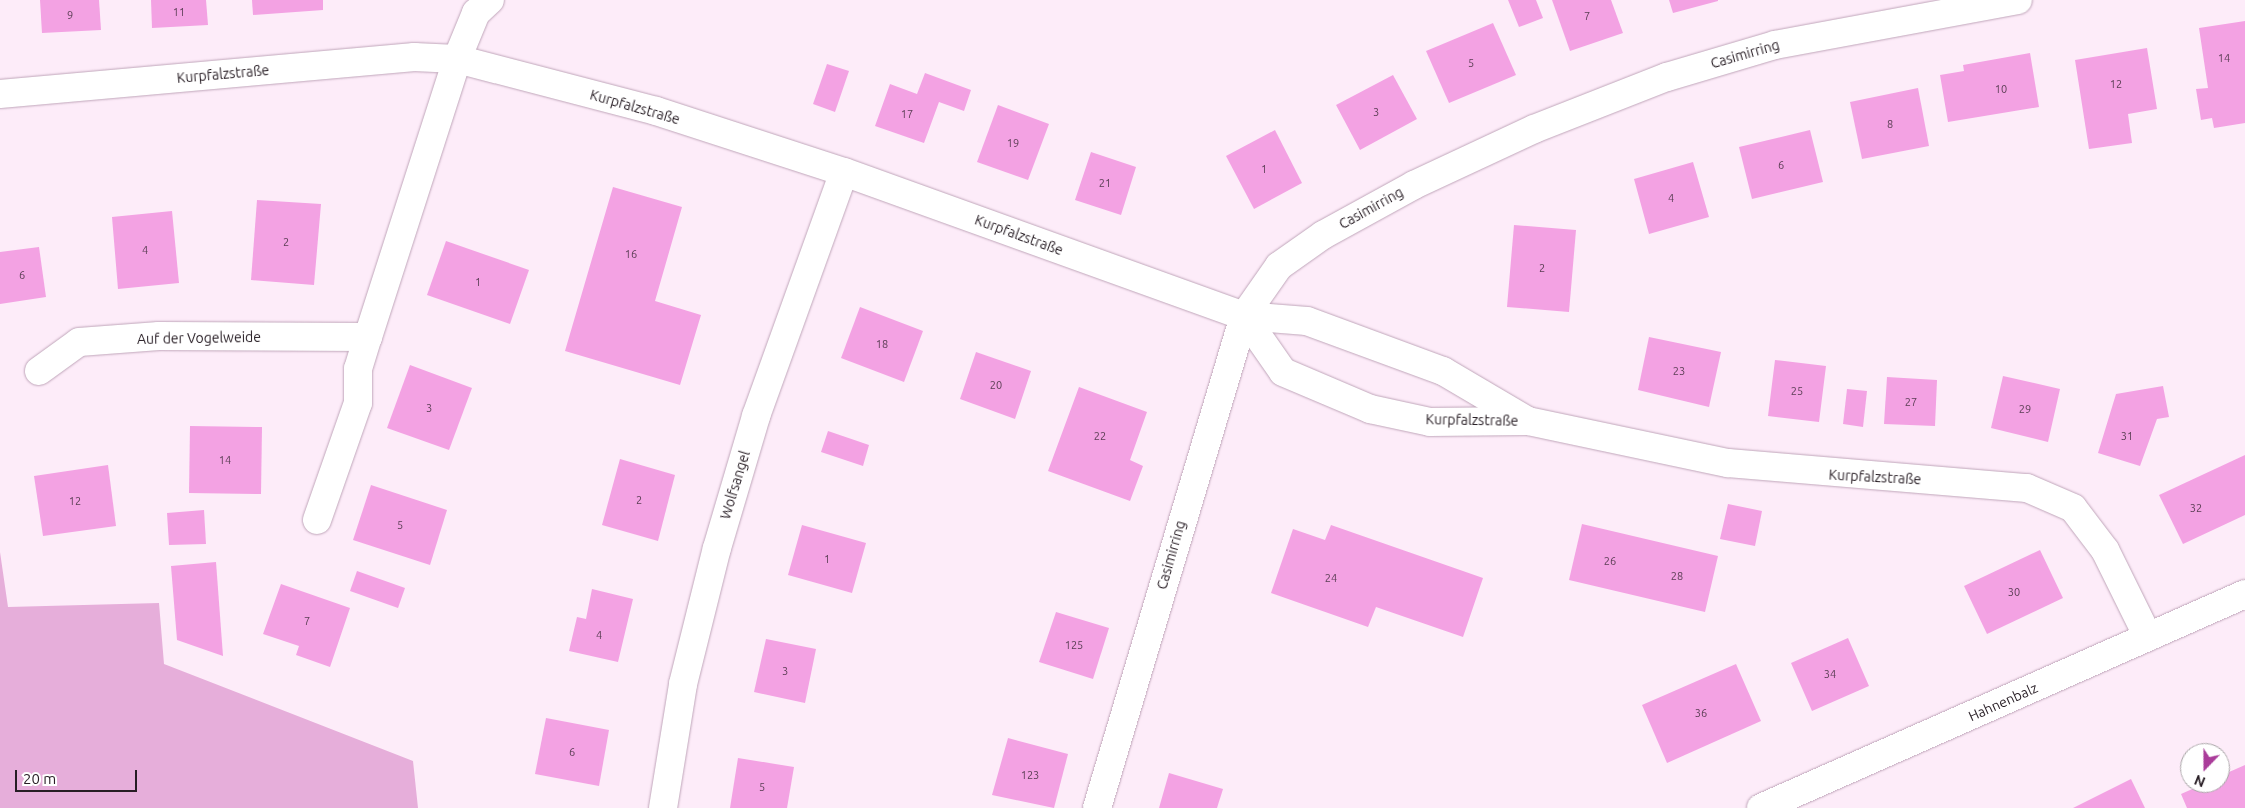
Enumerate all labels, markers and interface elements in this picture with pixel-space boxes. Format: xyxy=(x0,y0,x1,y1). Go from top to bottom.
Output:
house number: 11 xyxy=(173,5,185,19)
house number: 9 xyxy=(67,8,73,22)
house number: 7 xyxy=(1584,9,1590,23)
street label: Casimirring xyxy=(1709,36,1781,72)
house number: 14 xyxy=(2218,51,2230,65)
house number: 5 xyxy=(1468,56,1474,70)
street label: Kurpfalzstraße xyxy=(176,62,270,86)
house number: 12 xyxy=(2110,77,2122,91)
house number: 10 xyxy=(1995,82,2007,96)
street label: Kurpfalzstraße xyxy=(588,86,682,128)
house number: 3 xyxy=(1373,105,1379,119)
house number: 17 xyxy=(901,107,913,121)
house number: 8 xyxy=(1887,117,1893,131)
house number: 19 xyxy=(1007,136,1019,150)
house number: 6 xyxy=(1778,158,1784,172)
house number: 1 xyxy=(1261,162,1267,176)
house number: 21 xyxy=(1099,176,1111,190)
street label: Casimirring xyxy=(1336,183,1406,233)
house number: 4 xyxy=(1668,191,1674,205)
street label: Kurpfalzstraße xyxy=(973,211,1065,259)
house number: 2 xyxy=(283,235,289,249)
house number: 4 xyxy=(142,243,148,257)
house number: 16 xyxy=(625,247,637,261)
house number: 2 xyxy=(1539,261,1545,275)
house number: 6 xyxy=(19,268,25,282)
house number: 1 xyxy=(475,275,481,289)
street label: Auf der Vogelweide xyxy=(137,329,261,347)
house number: 18 xyxy=(876,337,888,351)
house number: 23 xyxy=(1673,364,1685,378)
house number: 20 xyxy=(990,378,1002,392)
house number: 25 xyxy=(1791,384,1803,398)
house number: 27 xyxy=(1905,395,1917,409)
house number: 3 xyxy=(426,401,432,415)
house number: 29 xyxy=(2019,402,2031,416)
street label: Kurpfalzstraße xyxy=(1425,411,1519,429)
house number: 22 xyxy=(1094,429,1106,443)
house number: 31 xyxy=(2121,429,2133,443)
street label: Wolfsangel xyxy=(717,449,753,521)
house number: 14 xyxy=(219,453,231,467)
street label: Kurpfalzstraße xyxy=(1828,466,1922,488)
house number: 2 xyxy=(636,493,642,507)
house number: 12 xyxy=(69,494,81,508)
house number: 32 xyxy=(2190,501,2202,515)
house number: 5 xyxy=(397,518,403,532)
street label: Casimirring xyxy=(1153,519,1189,591)
house number: 1 xyxy=(824,552,830,566)
house number: 26 xyxy=(1604,554,1616,568)
house number: 28 xyxy=(1671,569,1683,583)
house number: 24 xyxy=(1325,571,1337,585)
house number: 30 xyxy=(2008,585,2020,599)
house number: 7 xyxy=(304,614,310,628)
house number: 4 xyxy=(596,628,602,642)
house number: 125 xyxy=(1065,638,1083,652)
house number: 3 xyxy=(782,664,788,678)
house number: 34 xyxy=(1824,667,1836,681)
street label: Hahnenbalz xyxy=(1966,679,2040,725)
house number: 36 xyxy=(1695,706,1707,720)
north arrow xyxy=(2180,743,2230,793)
house number: 6 xyxy=(569,745,575,759)
scale bar xyxy=(18,760,140,792)
house number: 123 xyxy=(1021,768,1039,782)
text: 20 m xyxy=(23,770,56,787)
text: N xyxy=(2192,772,2208,790)
house number: 5 xyxy=(759,780,765,794)

